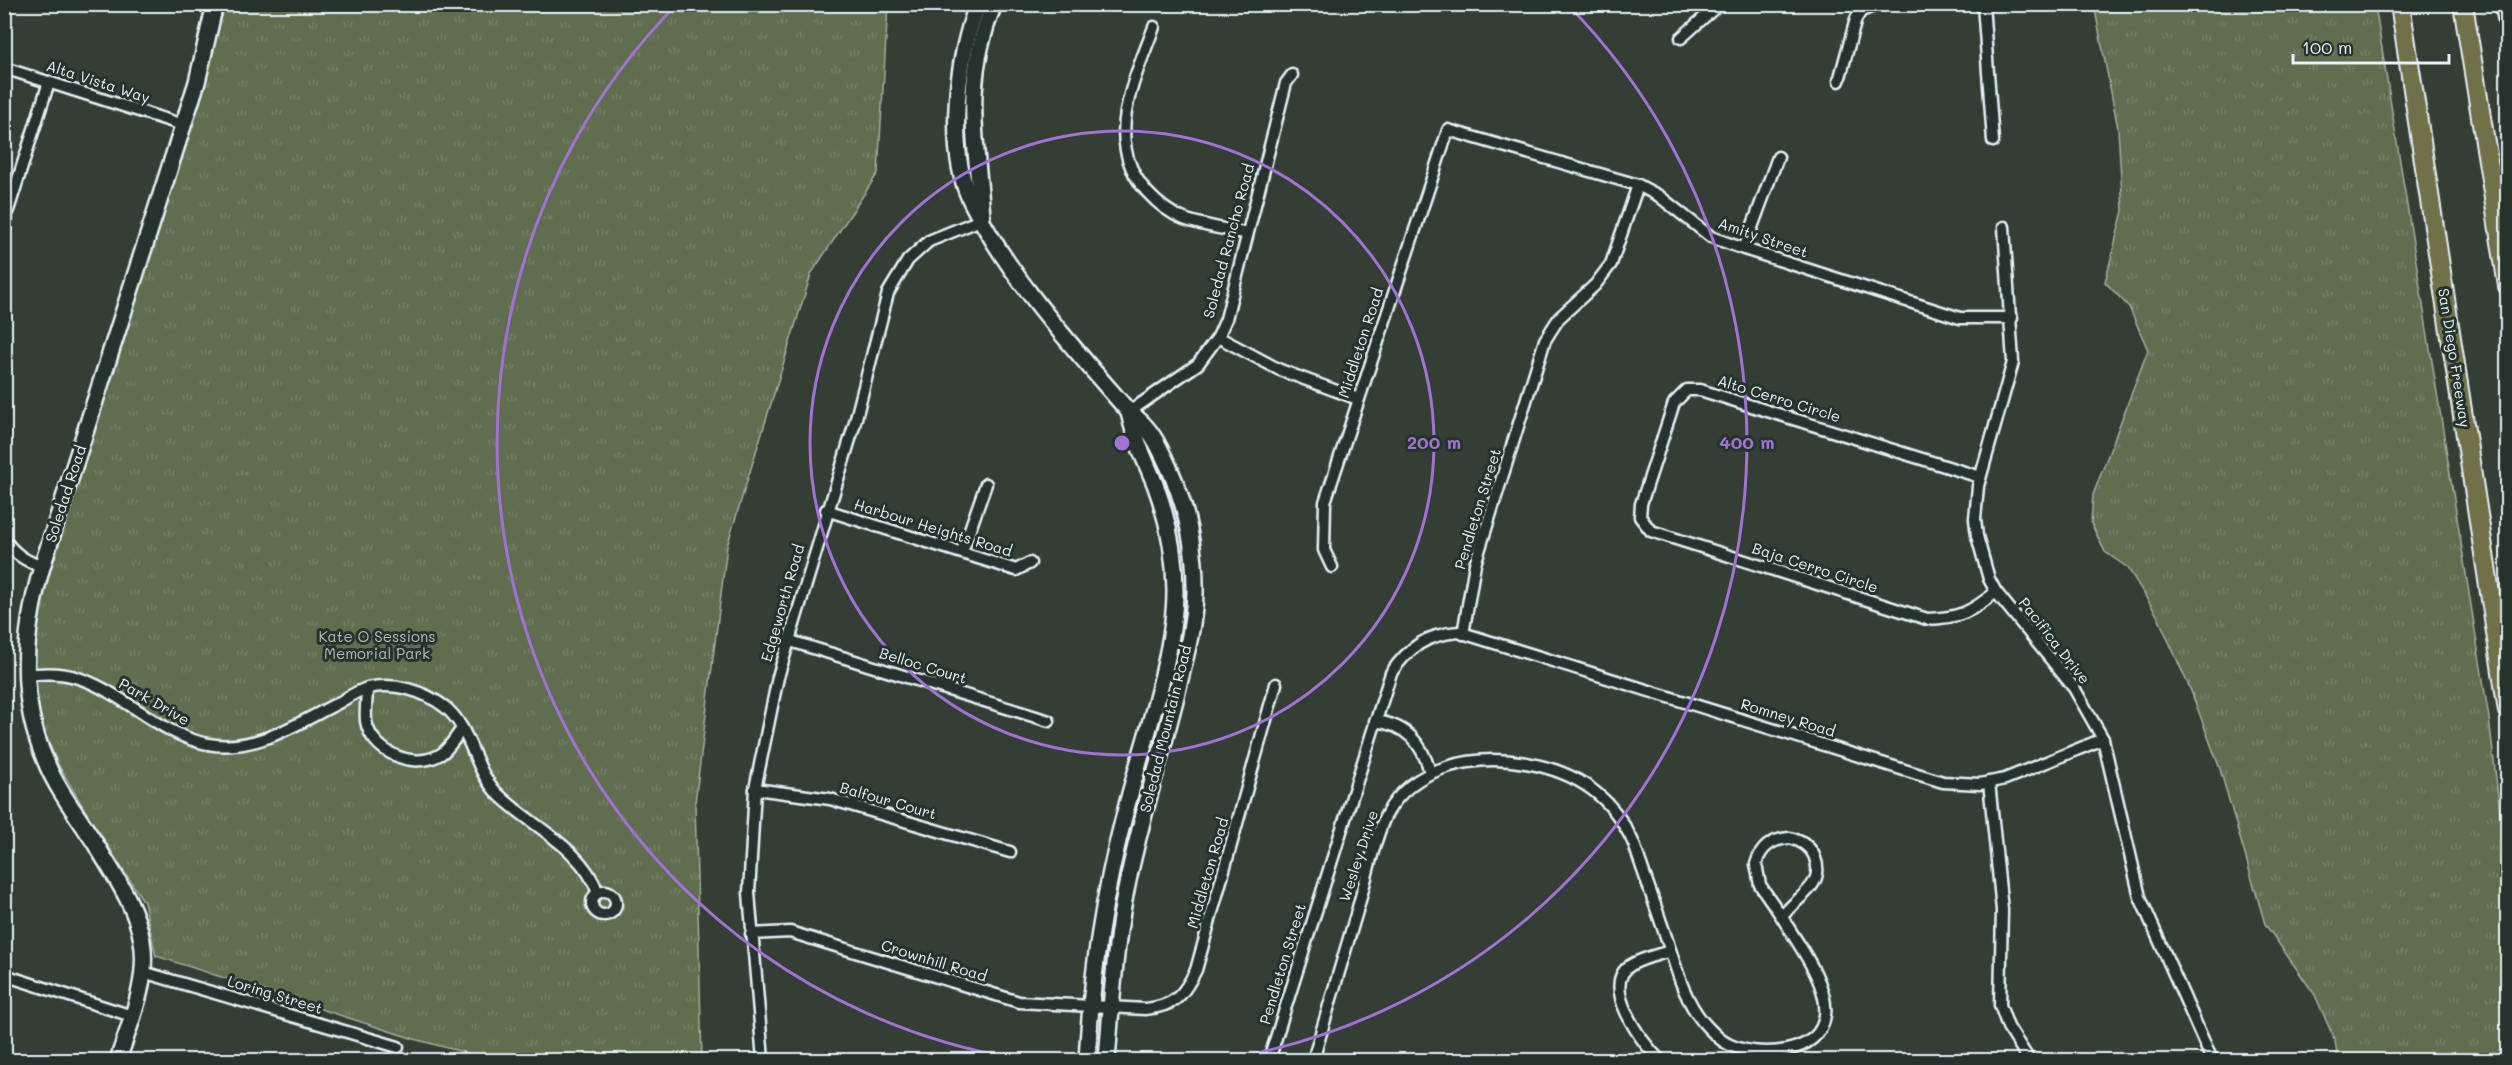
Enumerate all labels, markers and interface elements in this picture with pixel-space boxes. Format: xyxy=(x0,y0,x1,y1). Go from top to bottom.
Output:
scale bar xyxy=(2293,27,2449,65)
text: 100 m xyxy=(2302,35,2352,59)
street label: Alta Vista Way xyxy=(44,55,153,107)
street label: Soledad Rancho Road xyxy=(1198,161,1258,320)
street label: Amity Street xyxy=(1716,212,1811,262)
street label: Middleton Road xyxy=(1333,285,1387,400)
street label: San Diego Freeway xyxy=(2434,287,2476,429)
street label: Alto Cerro Circle xyxy=(1715,370,1843,426)
text: 200 m xyxy=(1407,430,1461,454)
text: 400 m xyxy=(1719,430,1775,454)
centre of rings xyxy=(1112,433,1132,453)
street label: Soledad Road xyxy=(40,443,90,545)
street label: Pendleton Street xyxy=(1449,446,1505,572)
street label: Harbour Heights Road xyxy=(852,493,1015,561)
street label: Baja Cerro Circle xyxy=(1750,537,1881,597)
street label: Edgeworth Road xyxy=(756,542,808,664)
street label: Pacifica Drive xyxy=(2015,593,2095,688)
park label: Kate O Sessions Memorial Park xyxy=(318,626,436,663)
street label: Belloc Court xyxy=(877,642,970,688)
street label: Soledad Mountain Road xyxy=(1135,643,1196,815)
street label: Park Drive xyxy=(116,673,193,729)
street label: Romney Road xyxy=(1738,693,1838,741)
street label: Balfour Court xyxy=(838,777,939,823)
street label: Wesley Drive xyxy=(1334,807,1382,904)
street label: Middleton Road xyxy=(1182,815,1232,931)
street label: Pendleton Street xyxy=(1254,901,1310,1027)
street label: Crownhill Road xyxy=(879,934,990,986)
street label: Loring Street xyxy=(225,970,325,1018)

